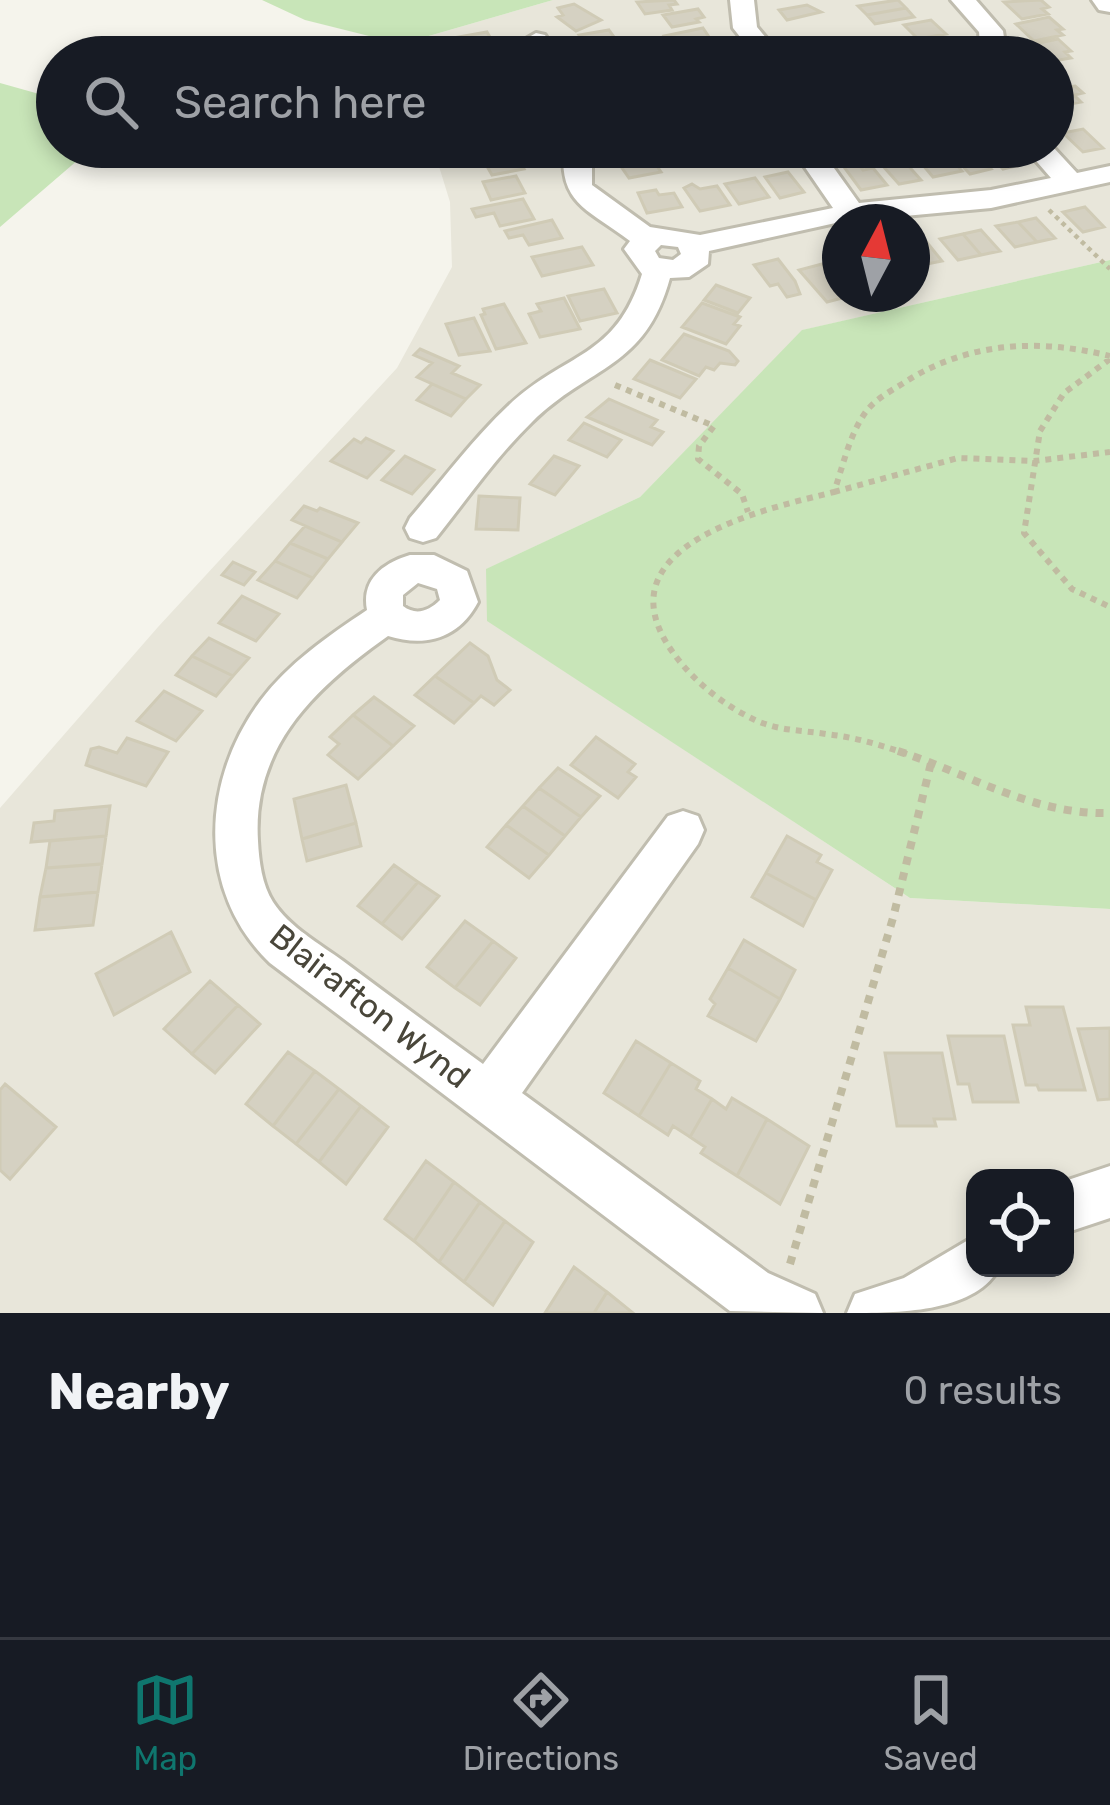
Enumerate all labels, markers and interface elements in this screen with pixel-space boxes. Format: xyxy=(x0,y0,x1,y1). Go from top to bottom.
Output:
search box xyxy=(36,36,1074,168)
icon: search xyxy=(78,69,144,135)
text: Search here xyxy=(174,76,426,129)
north arrow xyxy=(822,204,930,312)
street label: Blairafton Wynd xyxy=(262,916,478,1096)
map controls xyxy=(966,1169,1074,1277)
button: locate xyxy=(966,1169,1074,1277)
text: Nearby xyxy=(48,1361,230,1422)
text: 0 results xyxy=(903,1368,1062,1414)
tab: Map xyxy=(132,1667,198,1778)
tab: Directions xyxy=(463,1667,619,1778)
tab: Saved xyxy=(884,1667,978,1778)

